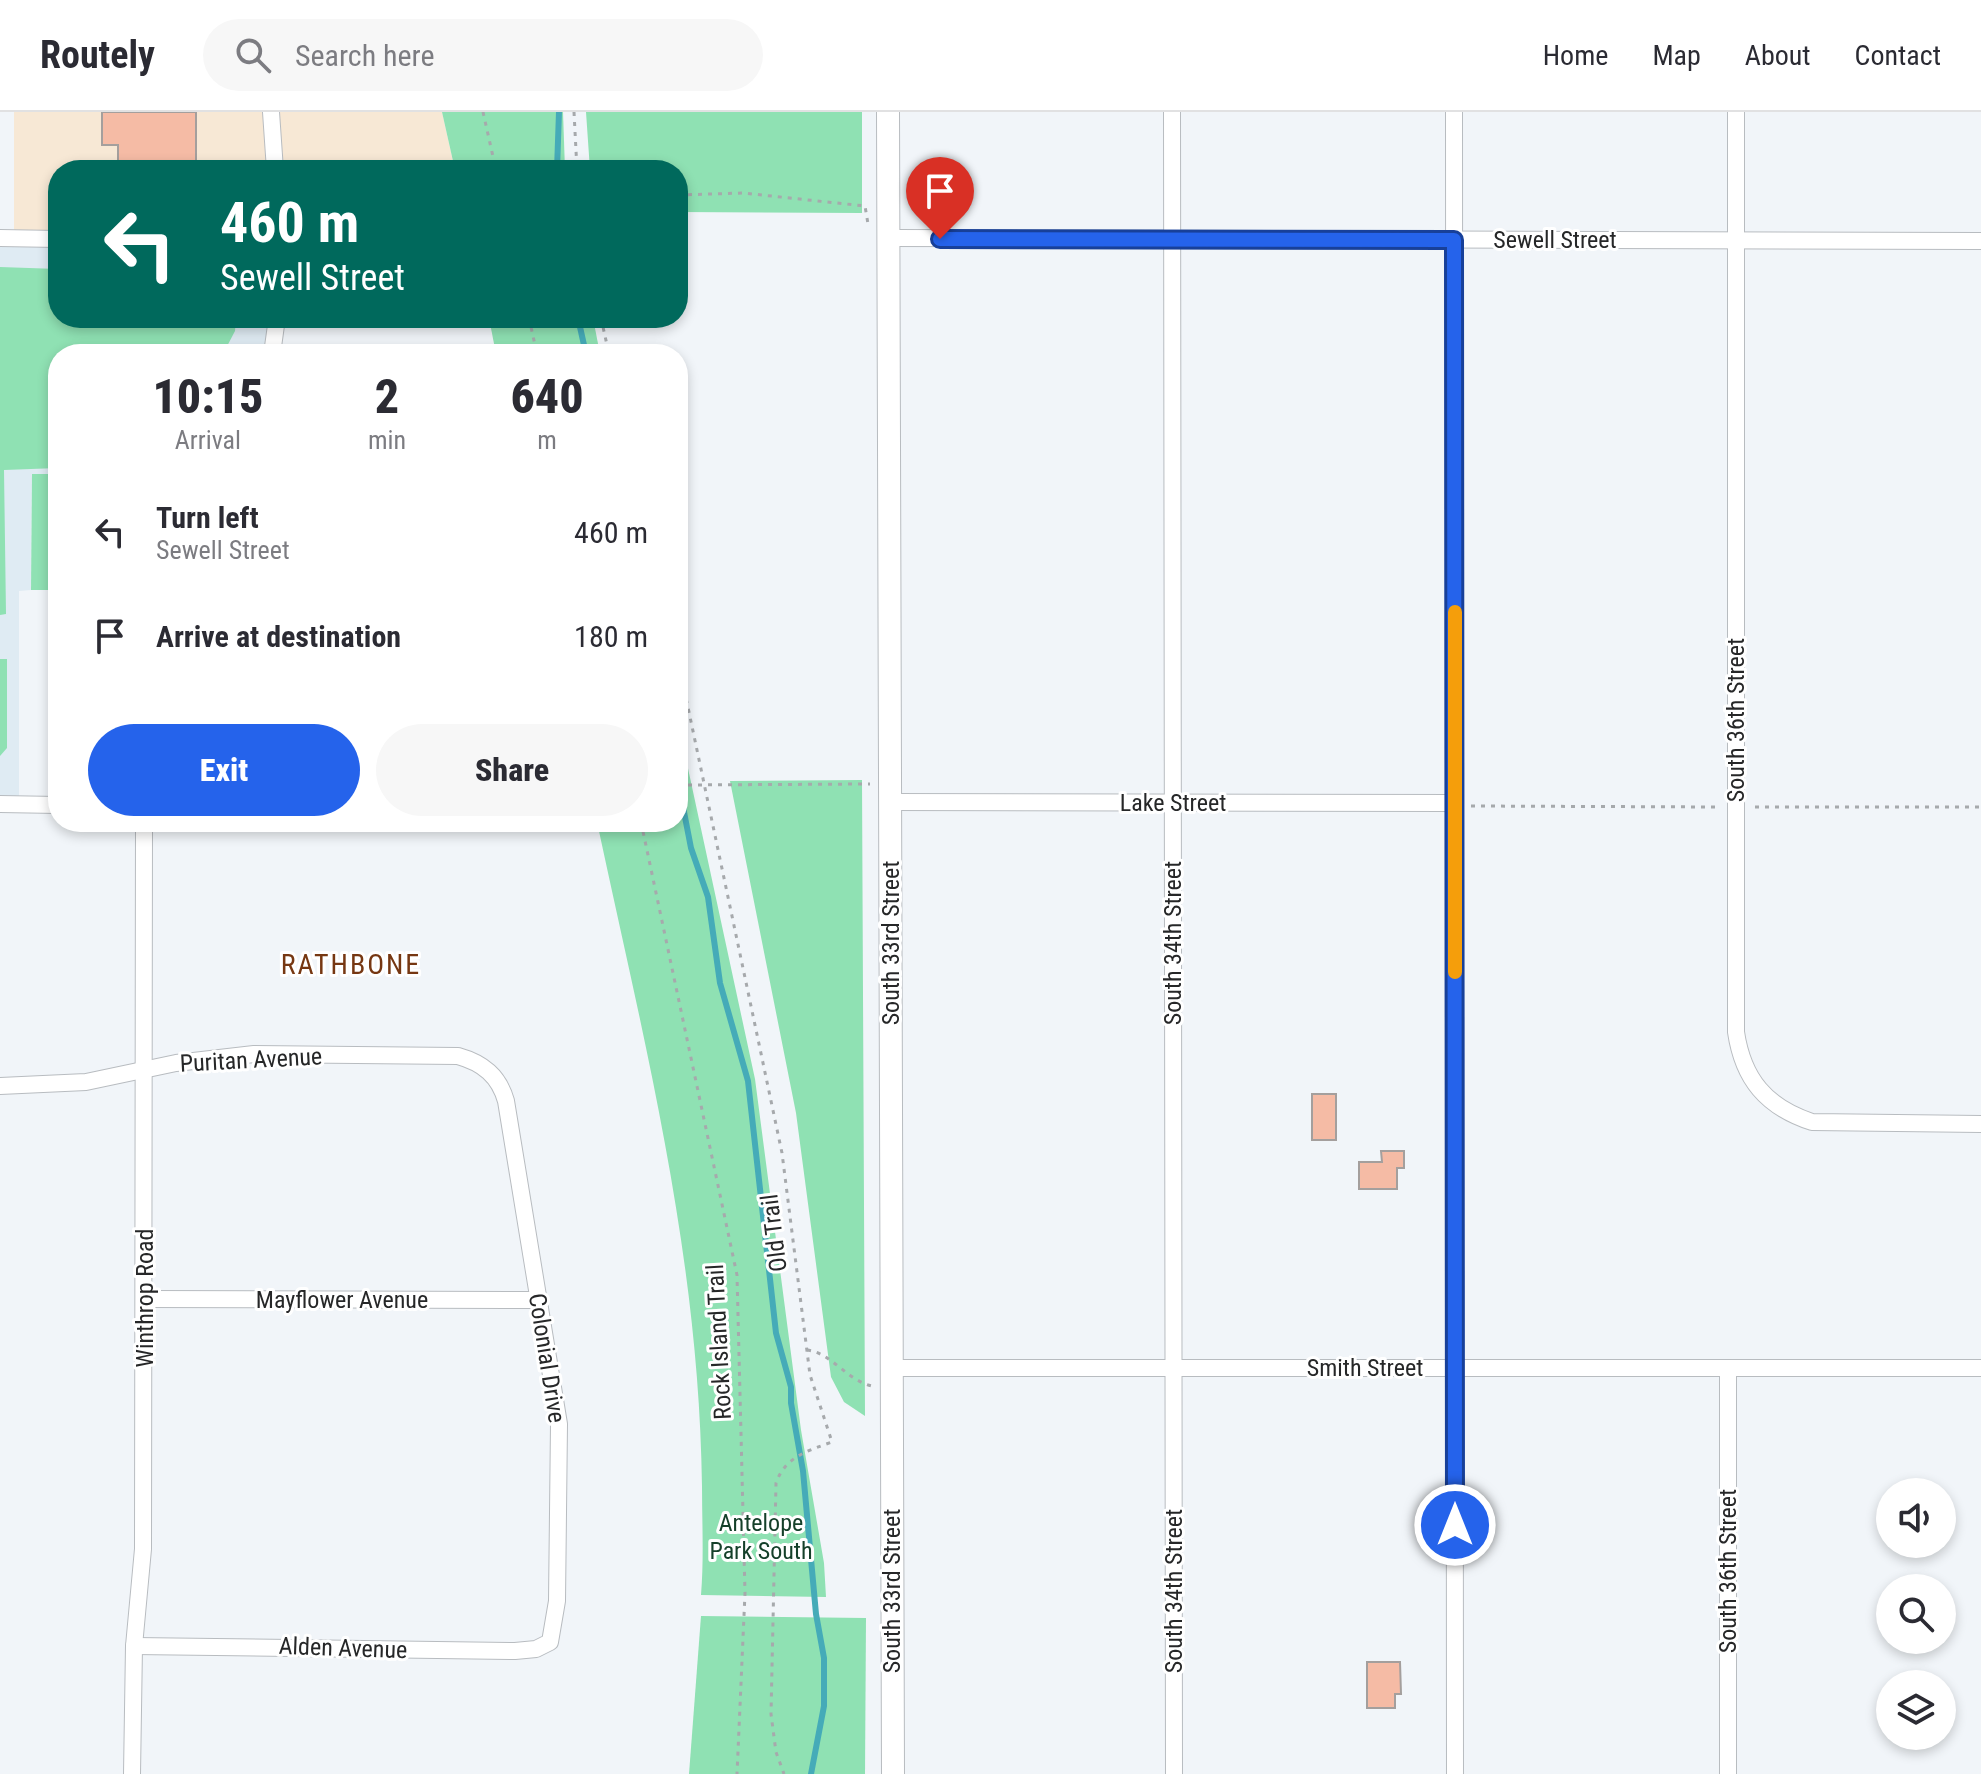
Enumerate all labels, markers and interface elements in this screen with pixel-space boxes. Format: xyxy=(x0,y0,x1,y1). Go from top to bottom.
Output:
search box xyxy=(203,19,763,91)
text: Routely xyxy=(40,33,155,77)
icon: search xyxy=(231,33,275,77)
text: Search here xyxy=(295,38,435,73)
text: Home xyxy=(1543,39,1608,72)
text: Map xyxy=(1652,39,1701,72)
text: About xyxy=(1745,39,1811,72)
text: Contact xyxy=(1855,39,1941,72)
pin xyxy=(906,157,974,239)
icon: arrive xyxy=(918,169,962,213)
text: 460 m xyxy=(220,190,359,256)
icon: left xyxy=(88,192,192,296)
street label: Sewell Street xyxy=(1493,226,1617,254)
text: Sewell Street xyxy=(220,257,405,299)
text: 10:15 xyxy=(152,368,264,425)
text: 2 xyxy=(375,368,399,425)
text: 640 xyxy=(510,368,584,425)
text: Arrival xyxy=(175,425,241,455)
text: min xyxy=(368,425,406,455)
text: m xyxy=(537,425,557,455)
text: Turn left xyxy=(156,500,259,535)
icon: left xyxy=(88,510,132,554)
text: 460 m xyxy=(574,515,648,550)
text: Sewell Street xyxy=(156,535,290,565)
icon: arrive xyxy=(88,614,132,658)
text: Arrive at destination xyxy=(156,619,401,654)
text: 180 m xyxy=(574,619,648,654)
street label: South 36th Street xyxy=(1722,638,1750,802)
button: Exit xyxy=(88,724,360,816)
button: Share xyxy=(376,724,648,816)
street label: Lake Street xyxy=(1120,789,1226,817)
street label: South 33rd Street xyxy=(877,861,905,1025)
street label: South 34th Street xyxy=(1159,861,1187,1025)
district label: RATHBONE xyxy=(281,948,421,981)
street label: Puritan Avenue xyxy=(179,1042,323,1078)
street label: Old Trail xyxy=(755,1193,793,1273)
street label: Winthrop Road xyxy=(131,1229,159,1367)
street label: Rock Island Trail xyxy=(701,1264,737,1420)
street label: Mayflower Avenue xyxy=(256,1286,428,1314)
street label: Colonial Drive xyxy=(523,1291,571,1425)
street label: Smith Street xyxy=(1307,1354,1423,1382)
map controls xyxy=(1876,1478,1956,1750)
button: sound xyxy=(1876,1478,1956,1558)
position arrow xyxy=(1413,1483,1497,1567)
street label: South 36th Street xyxy=(1714,1489,1742,1653)
park label: Antelope Park South xyxy=(709,1509,813,1565)
street label: South 33rd Street xyxy=(878,1509,906,1673)
street label: South 34th Street xyxy=(1160,1509,1188,1673)
button: search xyxy=(1876,1574,1956,1654)
street label: Alden Avenue xyxy=(278,1632,408,1664)
button: layers xyxy=(1876,1670,1956,1750)

